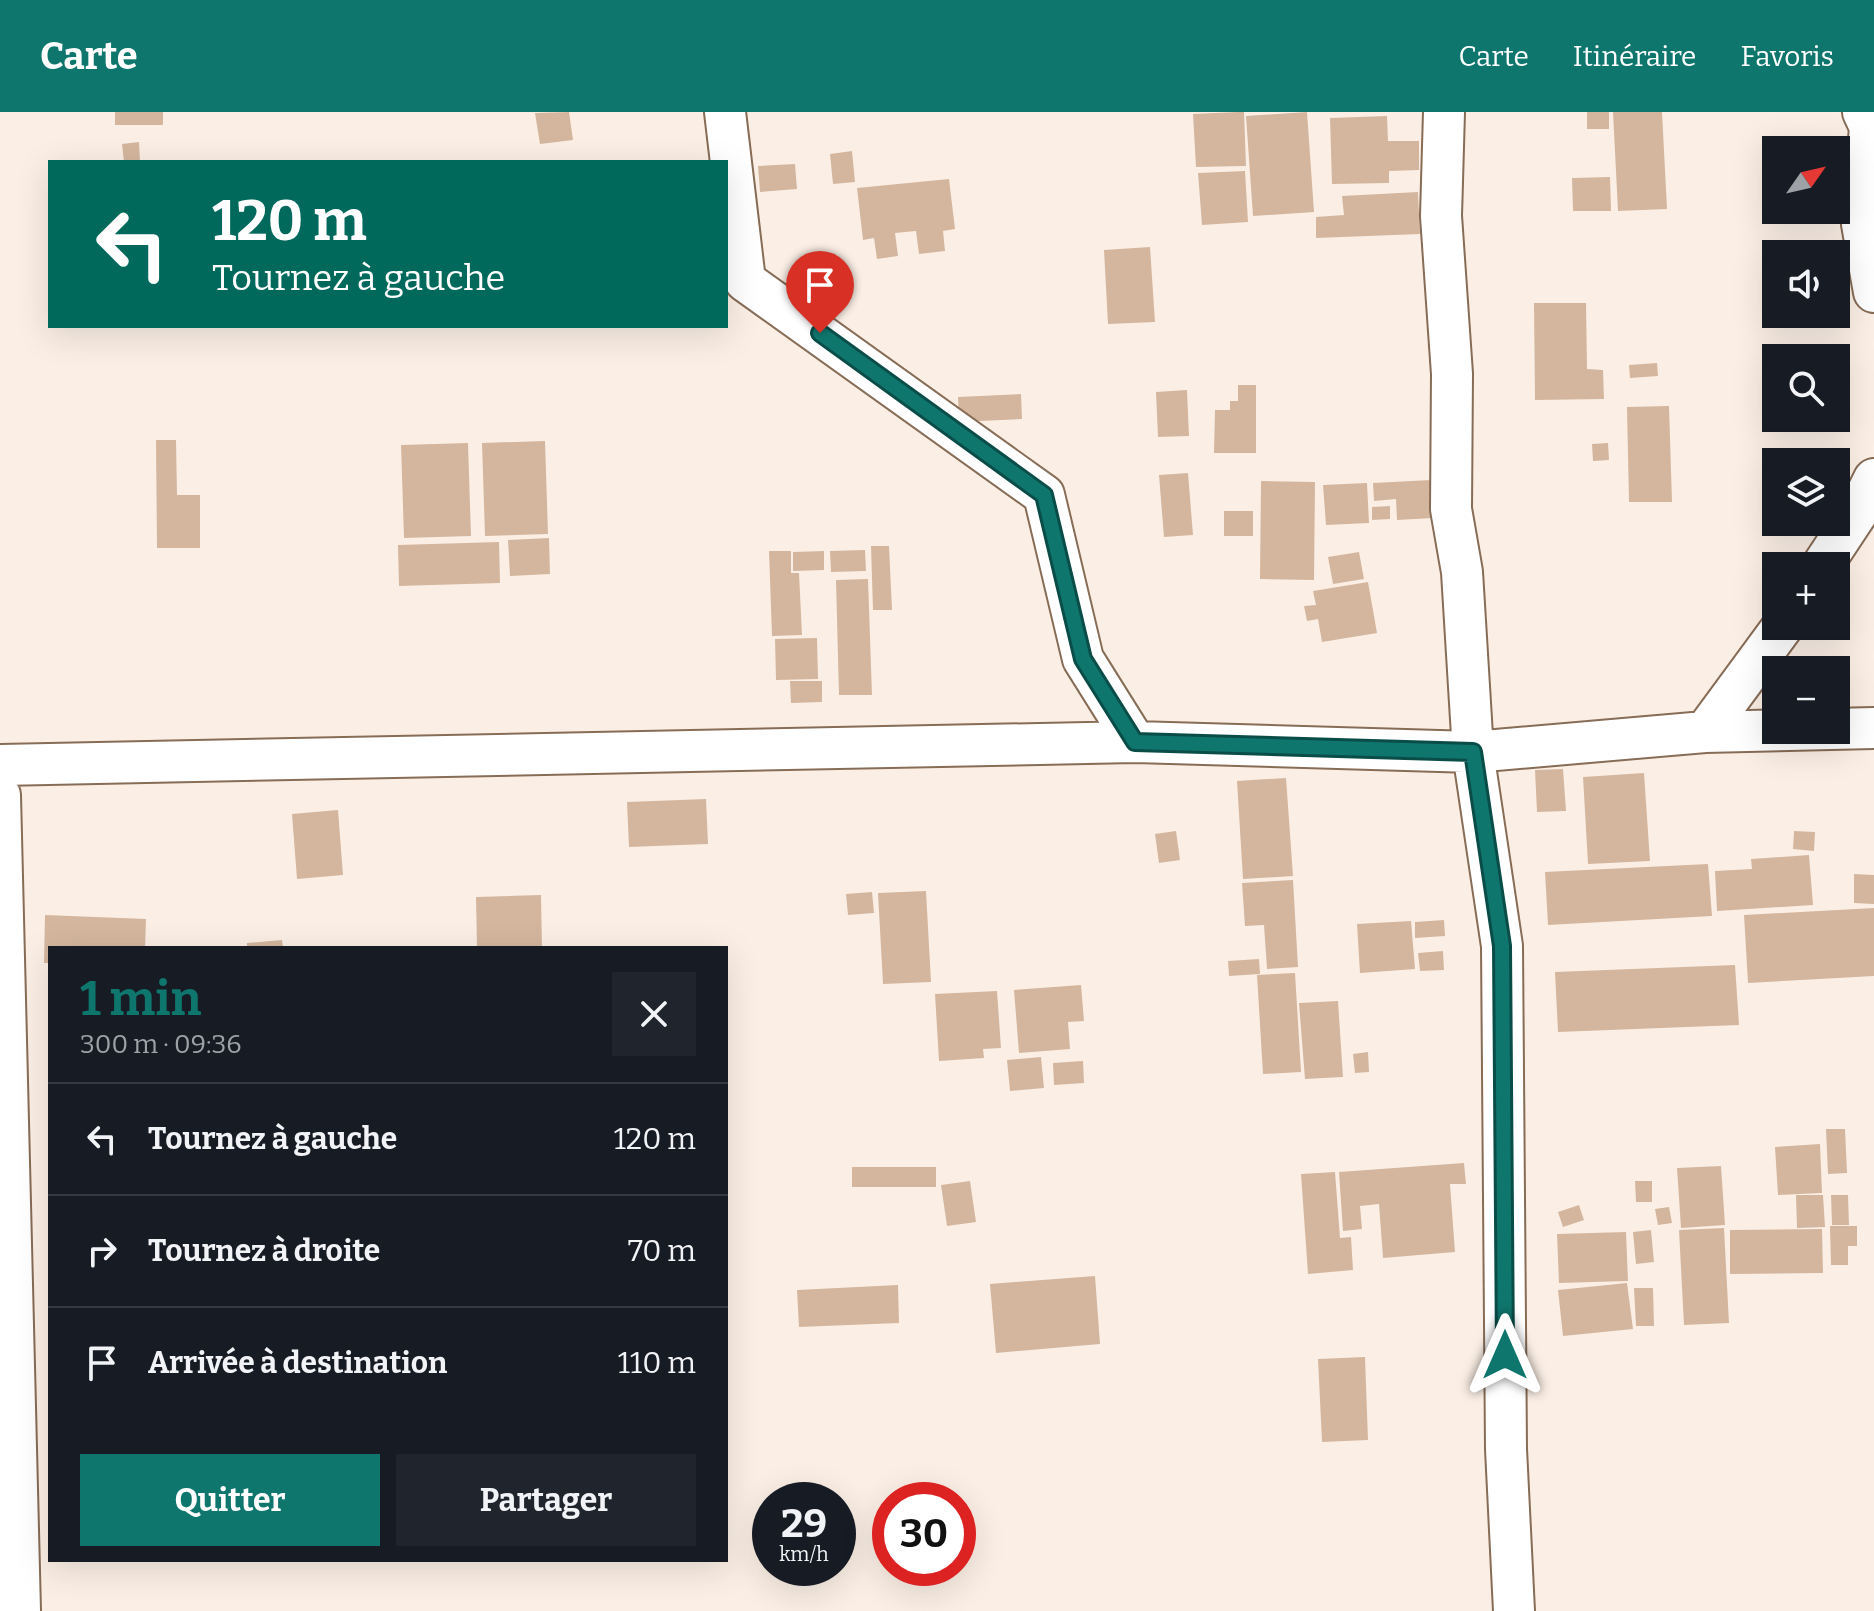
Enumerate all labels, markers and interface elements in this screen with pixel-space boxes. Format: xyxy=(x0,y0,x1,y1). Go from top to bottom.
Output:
text: Carte xyxy=(40,33,138,79)
text: Carte xyxy=(1459,40,1529,73)
text: Itinéraire xyxy=(1573,40,1696,73)
text: Favoris xyxy=(1740,40,1834,73)
north arrow xyxy=(1762,136,1850,224)
map controls xyxy=(1762,136,1850,744)
text: 120 m xyxy=(212,188,367,255)
icon: left xyxy=(80,192,184,296)
button: sound xyxy=(1762,240,1850,328)
pin xyxy=(786,251,854,333)
text: Tournez à gauche xyxy=(212,256,505,300)
icon: arrive xyxy=(798,263,842,307)
button: search xyxy=(1762,344,1850,432)
button: layers xyxy=(1762,448,1850,536)
button: + xyxy=(1762,552,1850,640)
button: − xyxy=(1762,656,1850,744)
text: 1 min xyxy=(80,970,201,1028)
button: close xyxy=(612,972,696,1056)
text: 300 m · 09:36 xyxy=(80,1029,242,1060)
icon: left xyxy=(80,1117,124,1161)
text: Tournez à gauche xyxy=(148,1121,397,1157)
text: 120 m xyxy=(614,1121,696,1157)
icon: right xyxy=(80,1229,124,1273)
text: Tournez à droite xyxy=(148,1233,380,1269)
text: 70 m xyxy=(628,1233,696,1269)
position arrow xyxy=(1463,1313,1547,1397)
icon: arrive xyxy=(80,1341,124,1385)
text: Arrivée à destination xyxy=(148,1345,447,1381)
text: 110 m xyxy=(618,1345,696,1381)
button: Quitter xyxy=(80,1454,380,1546)
button: Partager xyxy=(396,1454,696,1546)
speed limit sign: 30 xyxy=(872,1482,976,1586)
text: 29 xyxy=(781,1500,827,1548)
text: km/h xyxy=(779,1542,829,1566)

